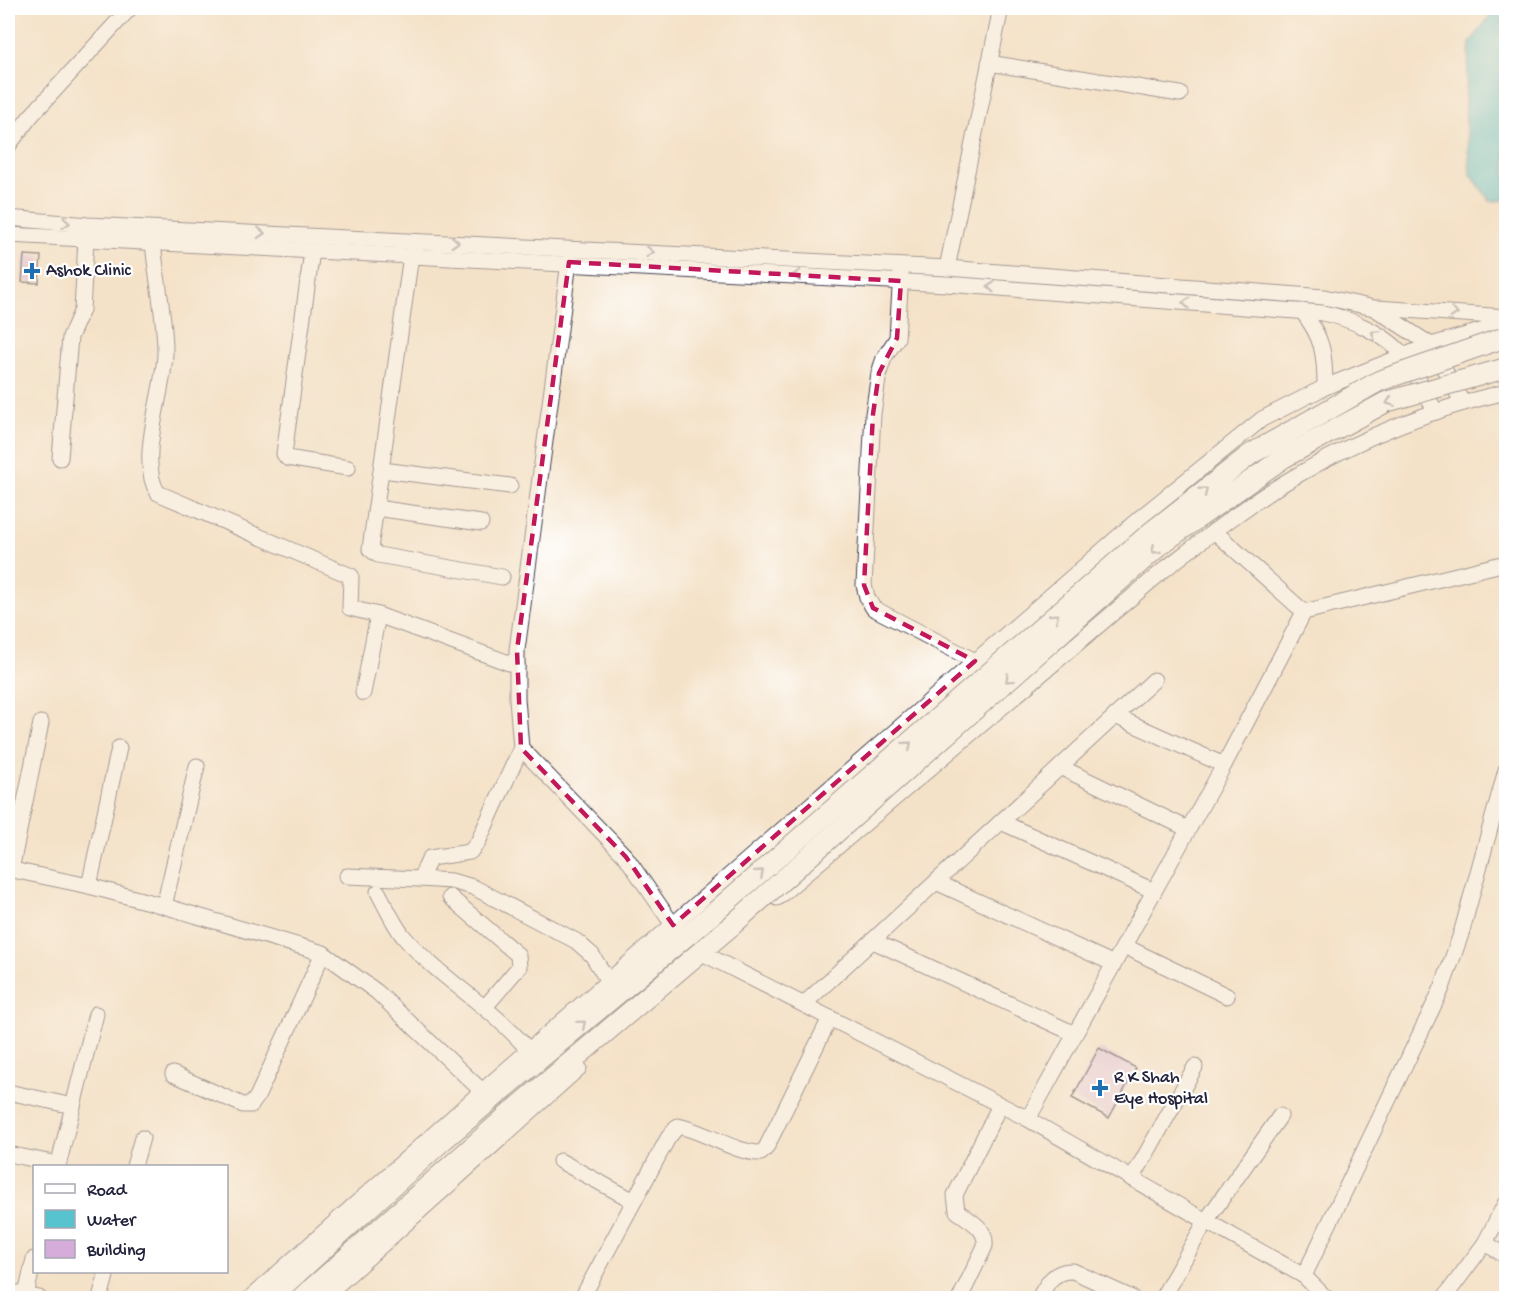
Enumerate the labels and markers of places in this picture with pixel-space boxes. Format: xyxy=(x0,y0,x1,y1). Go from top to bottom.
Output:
place label: Ashok Clinic xyxy=(46,261,132,282)
marker: Ashok Clinic xyxy=(23,262,41,280)
place label: R K Shah Eye Hospital xyxy=(1114,1068,1208,1110)
marker: R K Shah Eye Hospital xyxy=(1091,1079,1109,1097)

